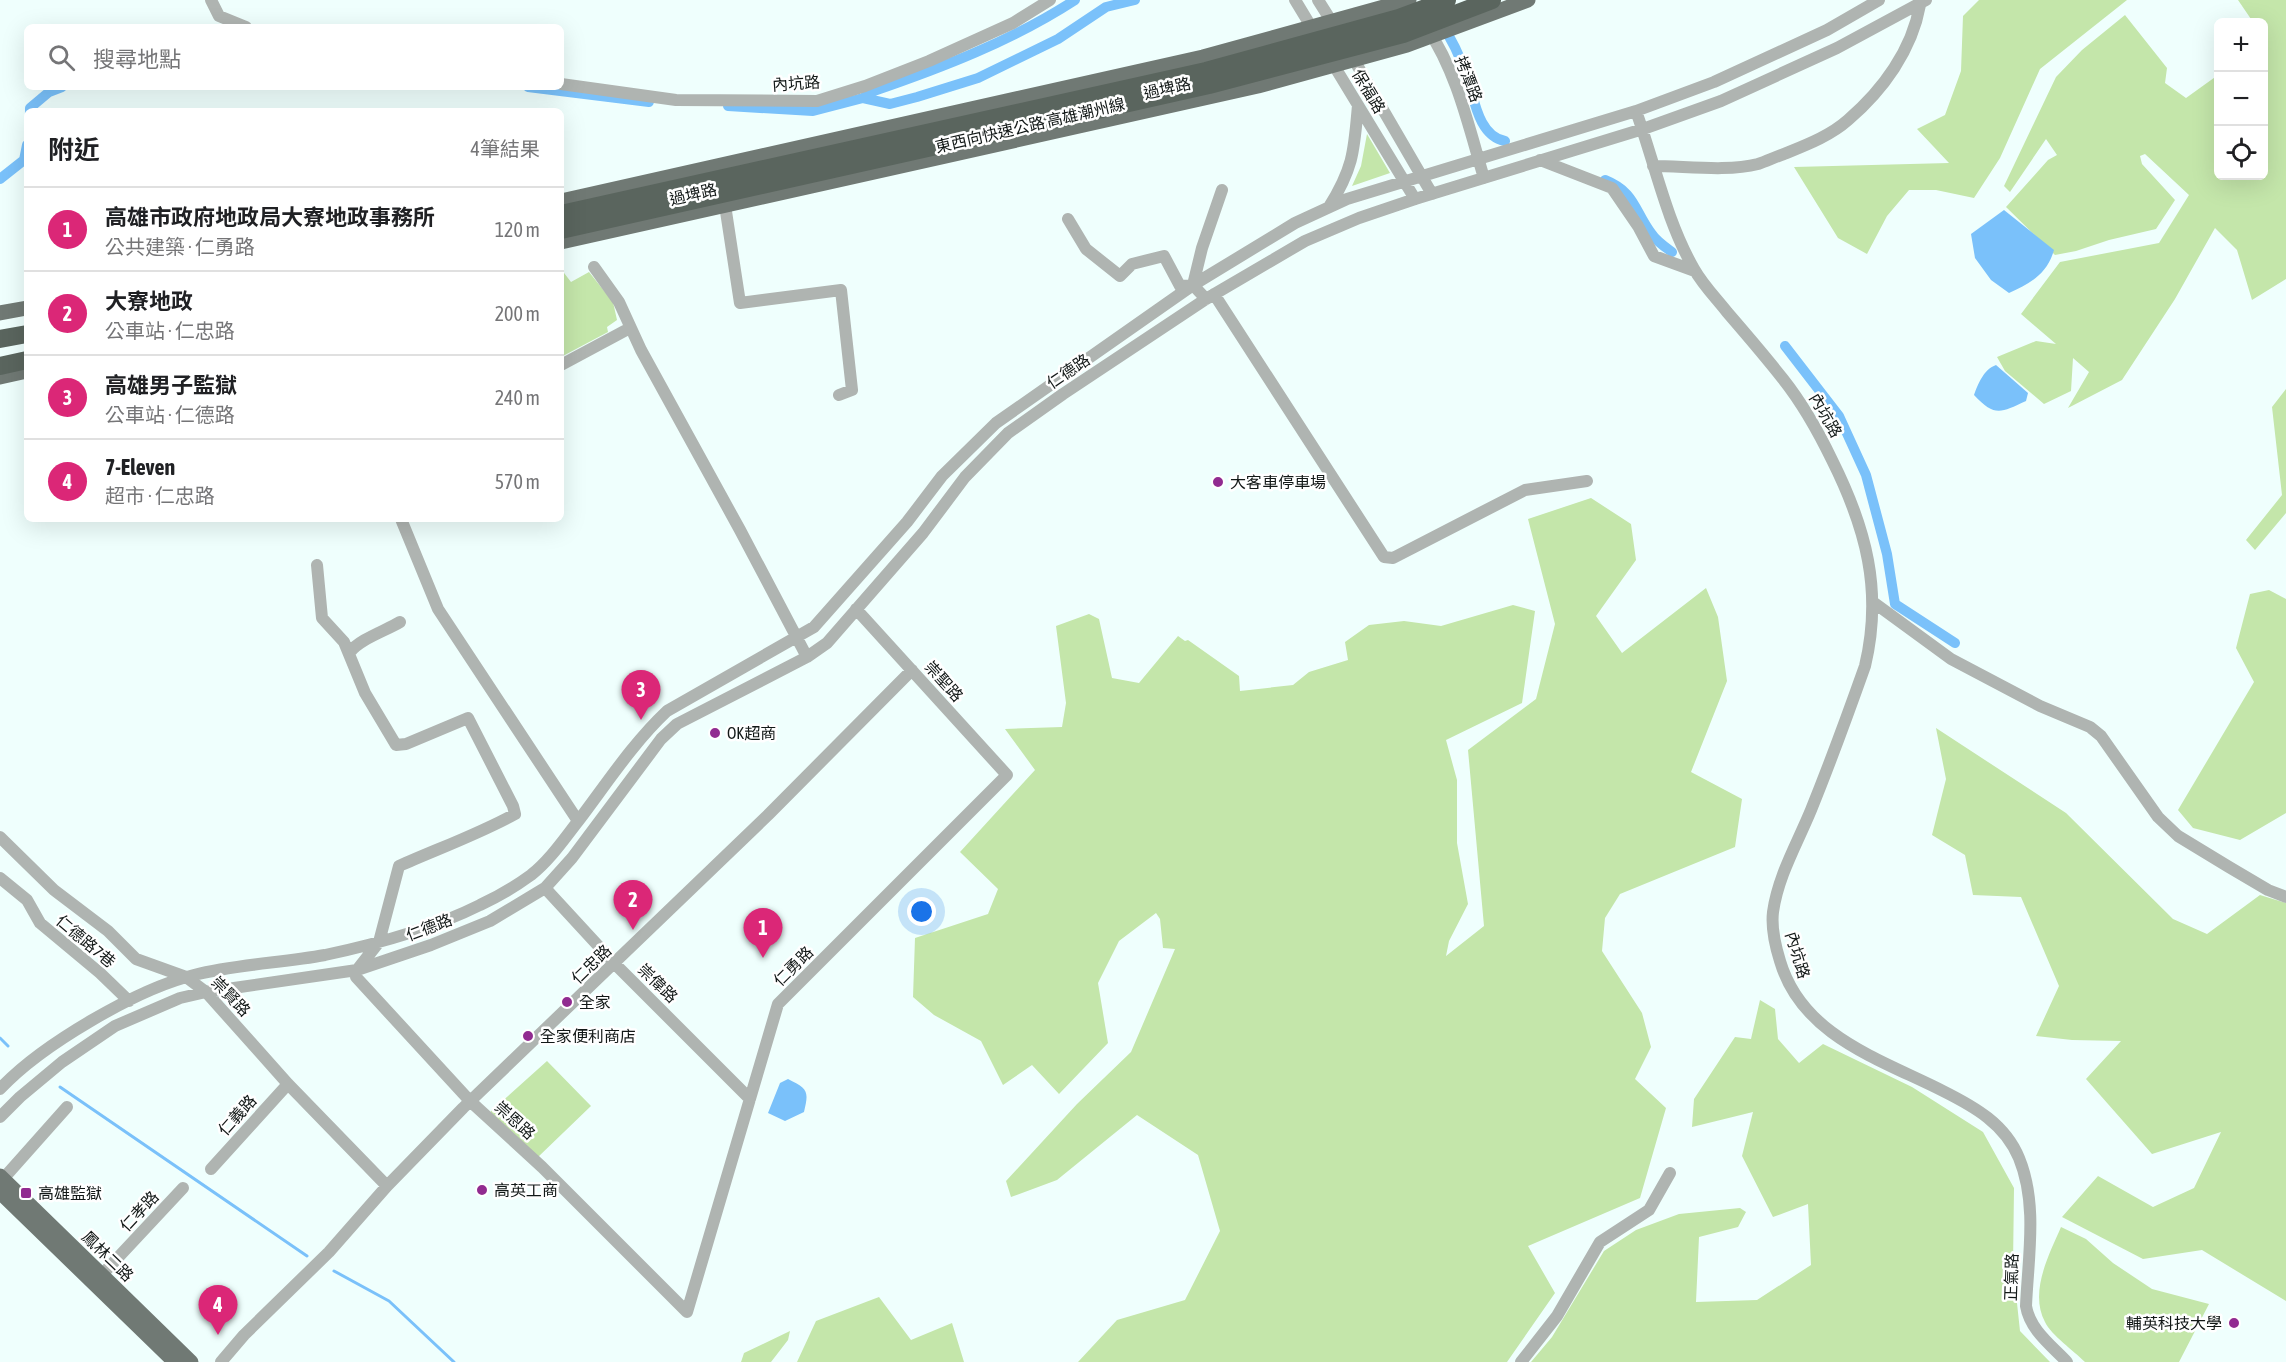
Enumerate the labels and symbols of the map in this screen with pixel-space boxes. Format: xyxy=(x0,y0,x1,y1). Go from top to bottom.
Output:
street label: 拷潭路 xyxy=(1452,53,1486,105)
street label: 保福路 xyxy=(1349,66,1389,116)
street label: 內坑路 xyxy=(771,72,821,94)
street label: 過埤路 xyxy=(1142,74,1192,102)
street label: 東西向快速公路 高雄潮州線 xyxy=(933,94,1127,156)
street label: 過埤路 xyxy=(668,180,718,208)
street label: 仁德路 xyxy=(1043,350,1093,392)
street label: 內坑路 xyxy=(1806,390,1846,440)
place label: 大客車停車場 xyxy=(1230,473,1326,491)
marker: 大客車停車場 xyxy=(1211,475,1225,489)
street label: 崇聖路 xyxy=(921,657,967,705)
pin: 3 xyxy=(622,670,660,720)
place label: OK超商 xyxy=(727,724,776,742)
marker: OK超商 xyxy=(708,726,722,740)
pin: 2 xyxy=(614,880,652,930)
your location xyxy=(907,897,936,926)
pin: 1 xyxy=(744,908,783,958)
street label: 仁德路 xyxy=(403,910,455,944)
street label: 仁德路7巷 xyxy=(53,911,119,971)
street label: 內坑路 xyxy=(1782,929,1814,981)
street label: 仁忠路 xyxy=(567,941,615,987)
street label: 仁勇路 xyxy=(770,943,816,989)
street label: 崇偉路 xyxy=(634,960,682,1006)
street label: 崇賢路 xyxy=(208,972,254,1020)
place label: 全家 xyxy=(579,993,611,1011)
marker: 全家 xyxy=(560,995,574,1009)
place label: 全家便利商店 xyxy=(540,1027,636,1045)
marker: 全家便利商店 xyxy=(521,1029,535,1043)
street label: 仁義路 xyxy=(214,1091,260,1139)
street label: 崇恩路 xyxy=(491,1097,539,1143)
place label: 高英工商 xyxy=(494,1181,558,1199)
marker: 高英工商 xyxy=(475,1183,489,1197)
place label: 高雄監獄 xyxy=(38,1184,102,1202)
marker: 高雄監獄 xyxy=(19,1186,33,1200)
street label: 仁孝路 xyxy=(116,1187,162,1235)
street label: 鳳林二路 xyxy=(79,1227,137,1285)
street label: 正氣路 xyxy=(2001,1253,2021,1301)
pin: 4 xyxy=(198,1286,238,1335)
place label: 輔英科技大學 xyxy=(2126,1314,2222,1332)
marker: 輔英科技大學 xyxy=(2227,1316,2241,1330)

